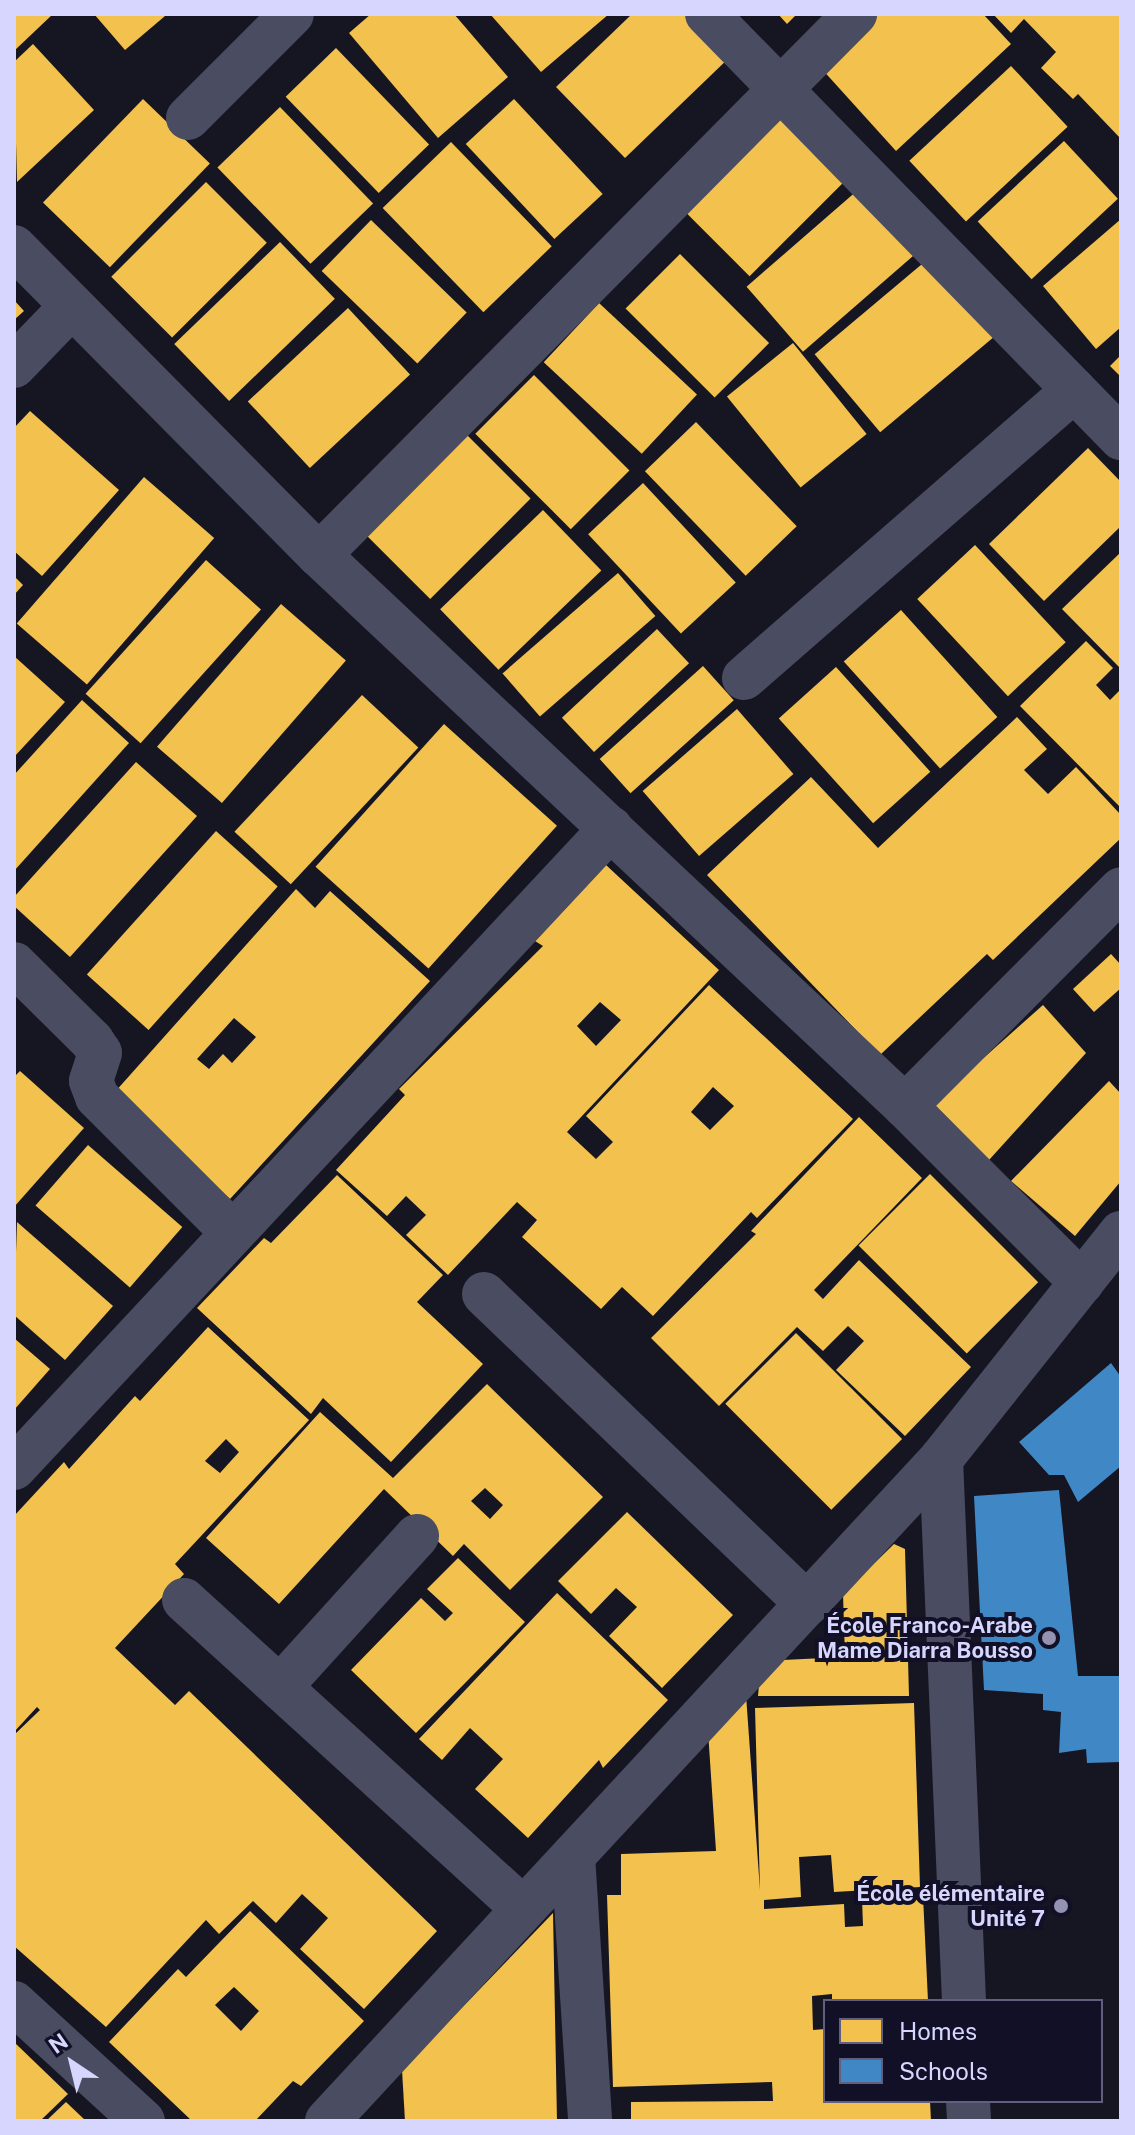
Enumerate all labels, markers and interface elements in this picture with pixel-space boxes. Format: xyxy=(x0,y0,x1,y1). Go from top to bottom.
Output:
place label: École Franco-Arabe Mame Diarra Bousso xyxy=(817,1612,1033,1664)
marker: École Franco-Arabe Mame Diarra Bousso xyxy=(1040,1629,1058,1647)
place label: École élémentaire Unité 7 xyxy=(856,1880,1045,1932)
marker: École élémentaire Unité 7 xyxy=(1052,1897,1070,1915)
legend xyxy=(823,1999,1103,2103)
text: Homes xyxy=(899,2017,977,2045)
north arrow xyxy=(32,2023,112,2103)
text: N xyxy=(44,2028,73,2059)
text: Schools xyxy=(899,2057,988,2085)

